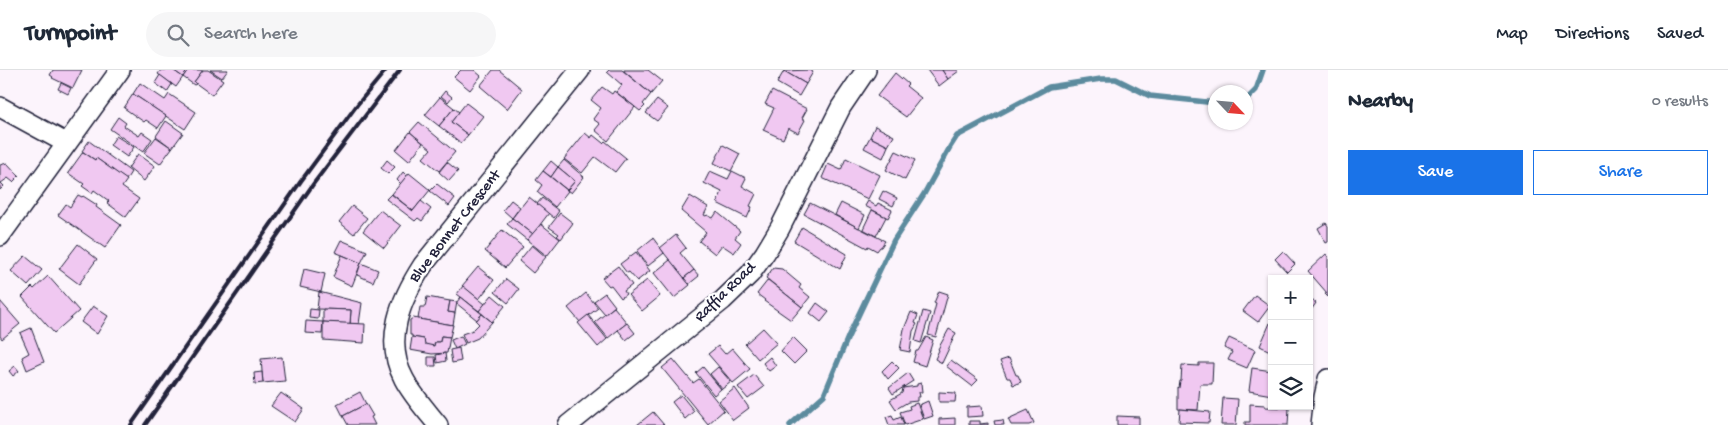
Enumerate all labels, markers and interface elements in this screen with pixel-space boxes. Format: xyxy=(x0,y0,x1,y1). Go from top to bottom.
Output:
search box xyxy=(146,12,496,57)
text: Turnpoint xyxy=(25,20,116,49)
icon: search xyxy=(164,21,192,49)
text: Search here xyxy=(204,23,298,46)
text: Map xyxy=(1496,24,1528,45)
text: Directions xyxy=(1556,24,1629,45)
text: Saved xyxy=(1657,24,1703,45)
north arrow xyxy=(1208,85,1253,130)
text: Nearby xyxy=(1348,90,1413,115)
text: 0 results xyxy=(1652,93,1708,112)
button: Save xyxy=(1348,150,1523,195)
button: Share xyxy=(1533,150,1708,195)
street label: Blue Bonnet Crescent xyxy=(405,166,507,288)
street label: Raffia Road xyxy=(691,258,762,327)
map controls xyxy=(1268,275,1313,410)
button: + xyxy=(1268,275,1313,320)
button: − xyxy=(1268,320,1313,365)
button: layers xyxy=(1268,365,1313,410)

